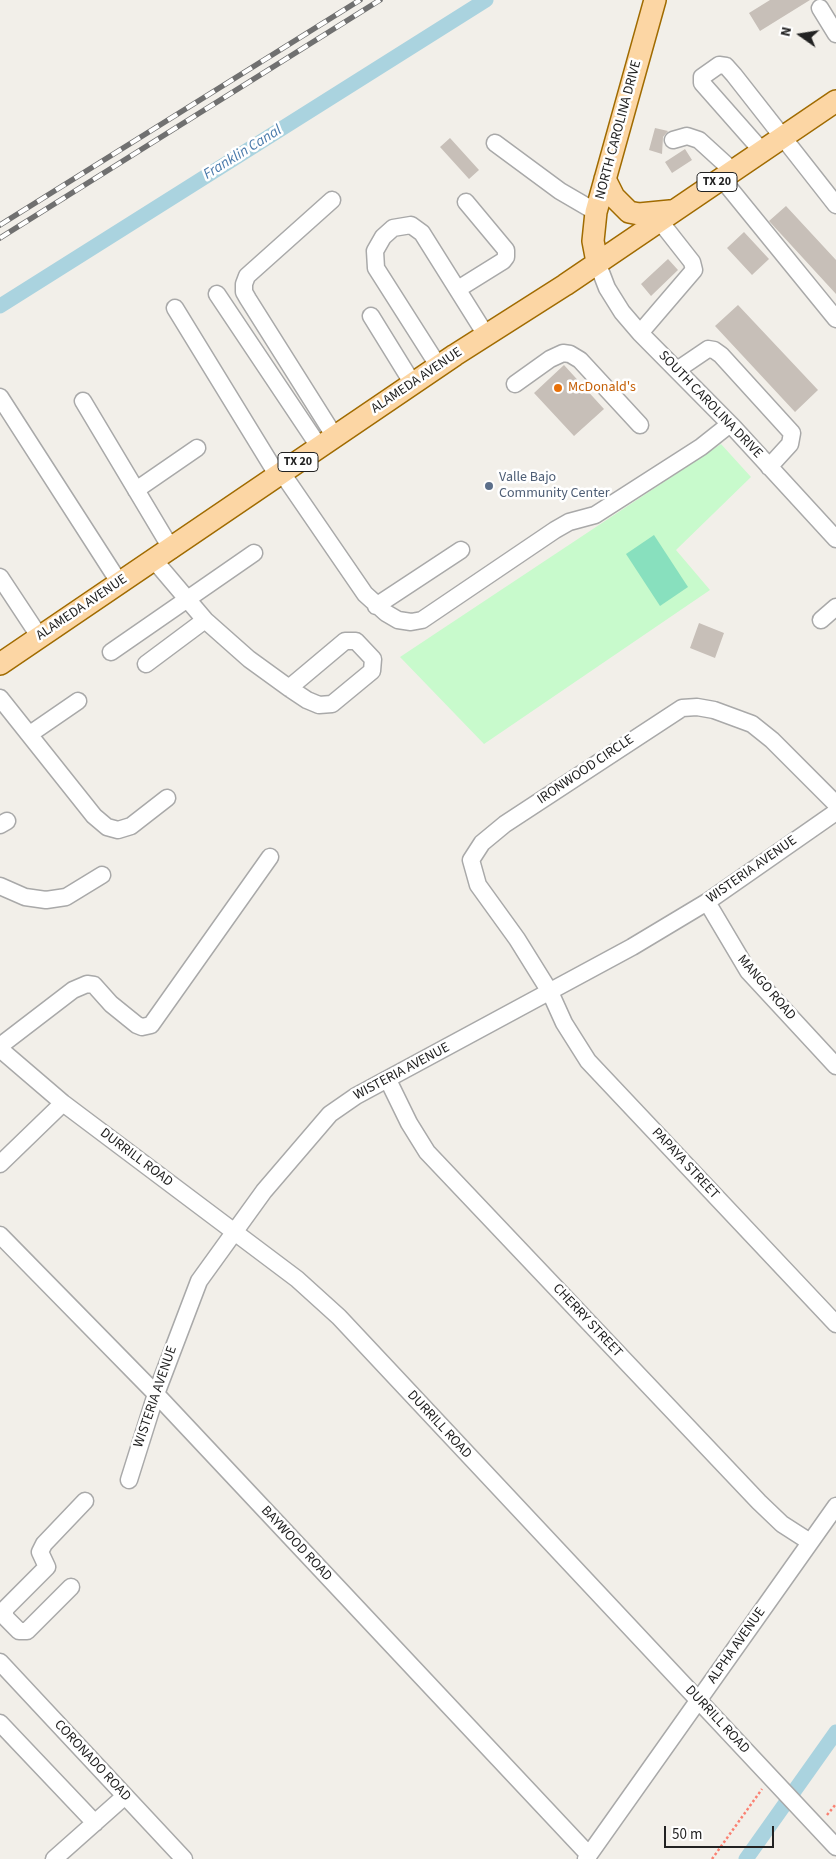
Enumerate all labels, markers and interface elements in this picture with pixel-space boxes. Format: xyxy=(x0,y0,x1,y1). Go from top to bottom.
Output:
north arrow xyxy=(776,10,826,60)
text: N xyxy=(776,25,797,38)
street label: NORTH CAROLINA DRIVE xyxy=(592,59,646,201)
water label: Franklin Canal xyxy=(201,122,285,184)
road number: TX 20 xyxy=(697,172,737,192)
street label: ALAMEDA AVENUE xyxy=(368,344,466,418)
street label: SOUTH CAROLINA DRIVE xyxy=(654,348,766,462)
place label: McDonald's xyxy=(568,380,636,396)
marker: McDonald's xyxy=(552,382,564,394)
road number: TX 20 xyxy=(278,452,318,472)
place label: Valle Bajo Community Center xyxy=(499,470,610,502)
marker: Valle Bajo Community Center xyxy=(483,480,495,492)
street label: ALAMEDA AVENUE xyxy=(33,571,131,645)
street label: IRONWOOD CIRCLE xyxy=(535,732,637,808)
street label: WISTERIA AVENUE xyxy=(704,833,800,907)
street label: MANGO ROAD xyxy=(733,952,799,1024)
street label: WISTERIA AVENUE xyxy=(351,1040,453,1104)
street label: DURRILL ROAD xyxy=(96,1125,176,1191)
street label: PAPAYA STREET xyxy=(648,1125,722,1203)
street label: CHERRY STREET xyxy=(549,1281,625,1361)
street label: WISTERIA AVENUE xyxy=(131,1344,181,1450)
street label: DURRILL ROAD xyxy=(403,1387,475,1463)
street label: BAYWOOD ROAD xyxy=(257,1503,335,1585)
street label: ALPHA AVENUE xyxy=(705,1605,769,1687)
street label: DURRILL ROAD xyxy=(681,1682,753,1758)
street label: CORONADO ROAD xyxy=(50,1717,134,1805)
scale bar xyxy=(666,1816,776,1848)
text: 50 m xyxy=(672,1824,702,1845)

